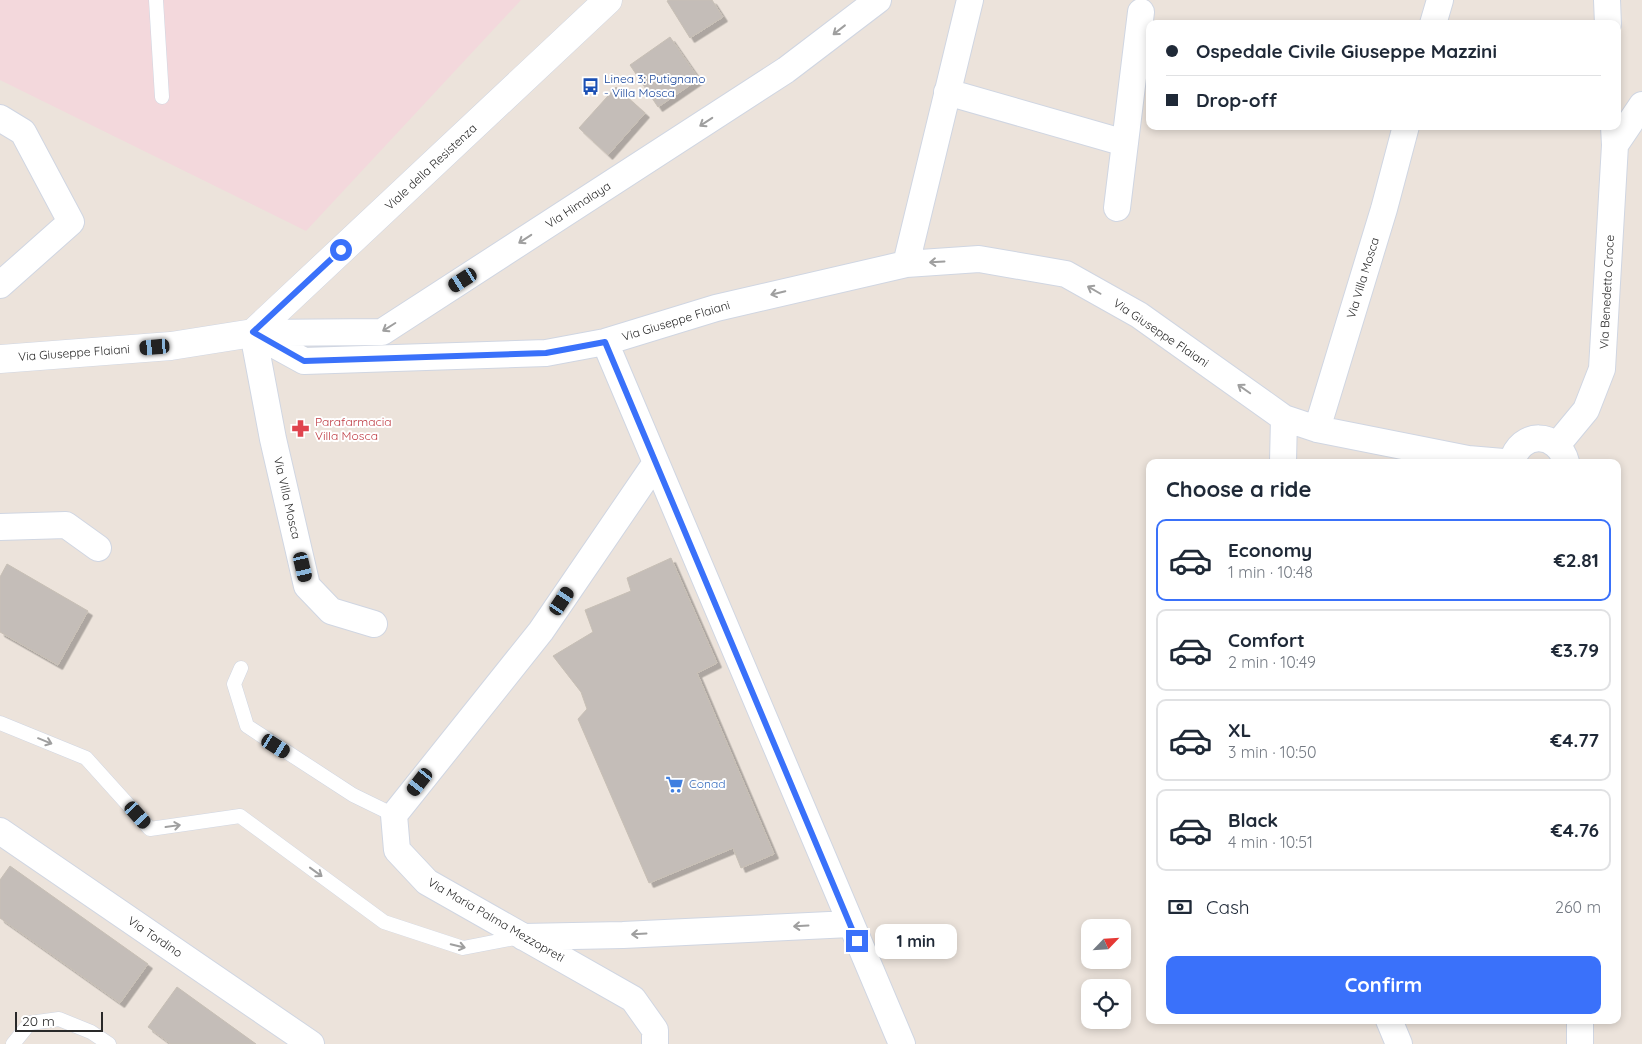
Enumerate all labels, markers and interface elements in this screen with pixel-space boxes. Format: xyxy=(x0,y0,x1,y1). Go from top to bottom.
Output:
one-way arrow xyxy=(833,24,846,35)
text: Ospedale Civile Giuseppe Mazzini xyxy=(1196,39,1497,63)
place label: Linea 3: Putignano - Villa Mosca xyxy=(604,71,706,100)
bus stop icon: Linea 3: Putignano - Villa Mosca xyxy=(580,76,600,96)
text: Drop-off xyxy=(1196,88,1277,112)
one-way arrow xyxy=(699,117,713,128)
street label: Viale della Resistenza xyxy=(382,120,480,213)
street label: Via Himalaya xyxy=(542,178,613,231)
one-way arrow xyxy=(519,234,533,244)
street label: Via Benedetto Croce xyxy=(1596,234,1617,350)
street label: Via Villa Mosca xyxy=(1343,235,1382,320)
route start xyxy=(330,239,352,261)
one-way arrow xyxy=(930,257,946,266)
car xyxy=(446,266,479,294)
one-way arrow xyxy=(1088,284,1102,294)
one-way arrow xyxy=(771,289,787,298)
street label: Via Giuseppe Flaiani xyxy=(1111,295,1212,370)
street label: Via Giuseppe Flaiani xyxy=(620,297,732,344)
one-way arrow xyxy=(382,322,396,333)
car xyxy=(139,338,170,356)
street label: Via Giuseppe Flaiani xyxy=(18,341,130,364)
one-way arrow xyxy=(1237,384,1251,394)
place label: Parafarmacia Villa Mosca xyxy=(315,414,392,443)
pharmacy icon: Parafarmacia Villa Mosca xyxy=(291,419,311,439)
street label: Via Villa Mosca xyxy=(271,455,304,541)
text: Choose a ride xyxy=(1166,475,1311,503)
icon: car xyxy=(1168,538,1213,583)
text: Economy xyxy=(1228,538,1312,562)
text: €2.81 xyxy=(1554,548,1599,572)
car xyxy=(292,551,313,583)
text: 1 min · 10:48 xyxy=(1228,562,1313,582)
car xyxy=(547,584,576,618)
icon: car xyxy=(1168,628,1213,673)
text: Comfort xyxy=(1228,628,1305,652)
text: €3.79 xyxy=(1551,638,1599,662)
text: 2 min · 10:49 xyxy=(1228,652,1316,672)
icon: car xyxy=(1168,718,1213,763)
text: XL xyxy=(1228,718,1251,742)
text: €4.77 xyxy=(1550,728,1599,752)
car xyxy=(259,732,292,760)
one-way arrow xyxy=(37,737,52,747)
text: 3 min · 10:50 xyxy=(1228,742,1317,762)
car xyxy=(404,766,435,798)
supermarket icon: Conad xyxy=(665,774,685,794)
place label: Conad xyxy=(689,776,726,791)
car xyxy=(122,799,153,831)
icon: car xyxy=(1168,808,1213,853)
text: Black xyxy=(1228,808,1278,832)
text: €4.76 xyxy=(1551,818,1599,842)
one-way arrow xyxy=(164,821,180,831)
text: 4 min · 10:51 xyxy=(1228,832,1313,852)
one-way arrow xyxy=(309,867,323,877)
street label: Via Maria Palma Mezzopreti xyxy=(425,874,567,965)
icon: cash xyxy=(1166,893,1194,921)
text: Cash xyxy=(1206,895,1250,919)
text: 260 m xyxy=(1555,897,1601,917)
street label: Via Tordino xyxy=(125,913,185,960)
north arrow xyxy=(1081,919,1131,969)
map controls xyxy=(1081,919,1131,1029)
one-way arrow xyxy=(793,922,809,931)
callout: 1 min xyxy=(874,924,957,958)
one-way arrow xyxy=(631,930,647,939)
route end xyxy=(846,930,868,952)
text: 1 min xyxy=(897,931,935,951)
one-way arrow xyxy=(450,941,466,951)
button: Confirm xyxy=(1166,956,1601,1014)
button: locate xyxy=(1081,979,1131,1029)
scale bar xyxy=(15,1009,102,1032)
text: 20 m xyxy=(22,1012,55,1030)

